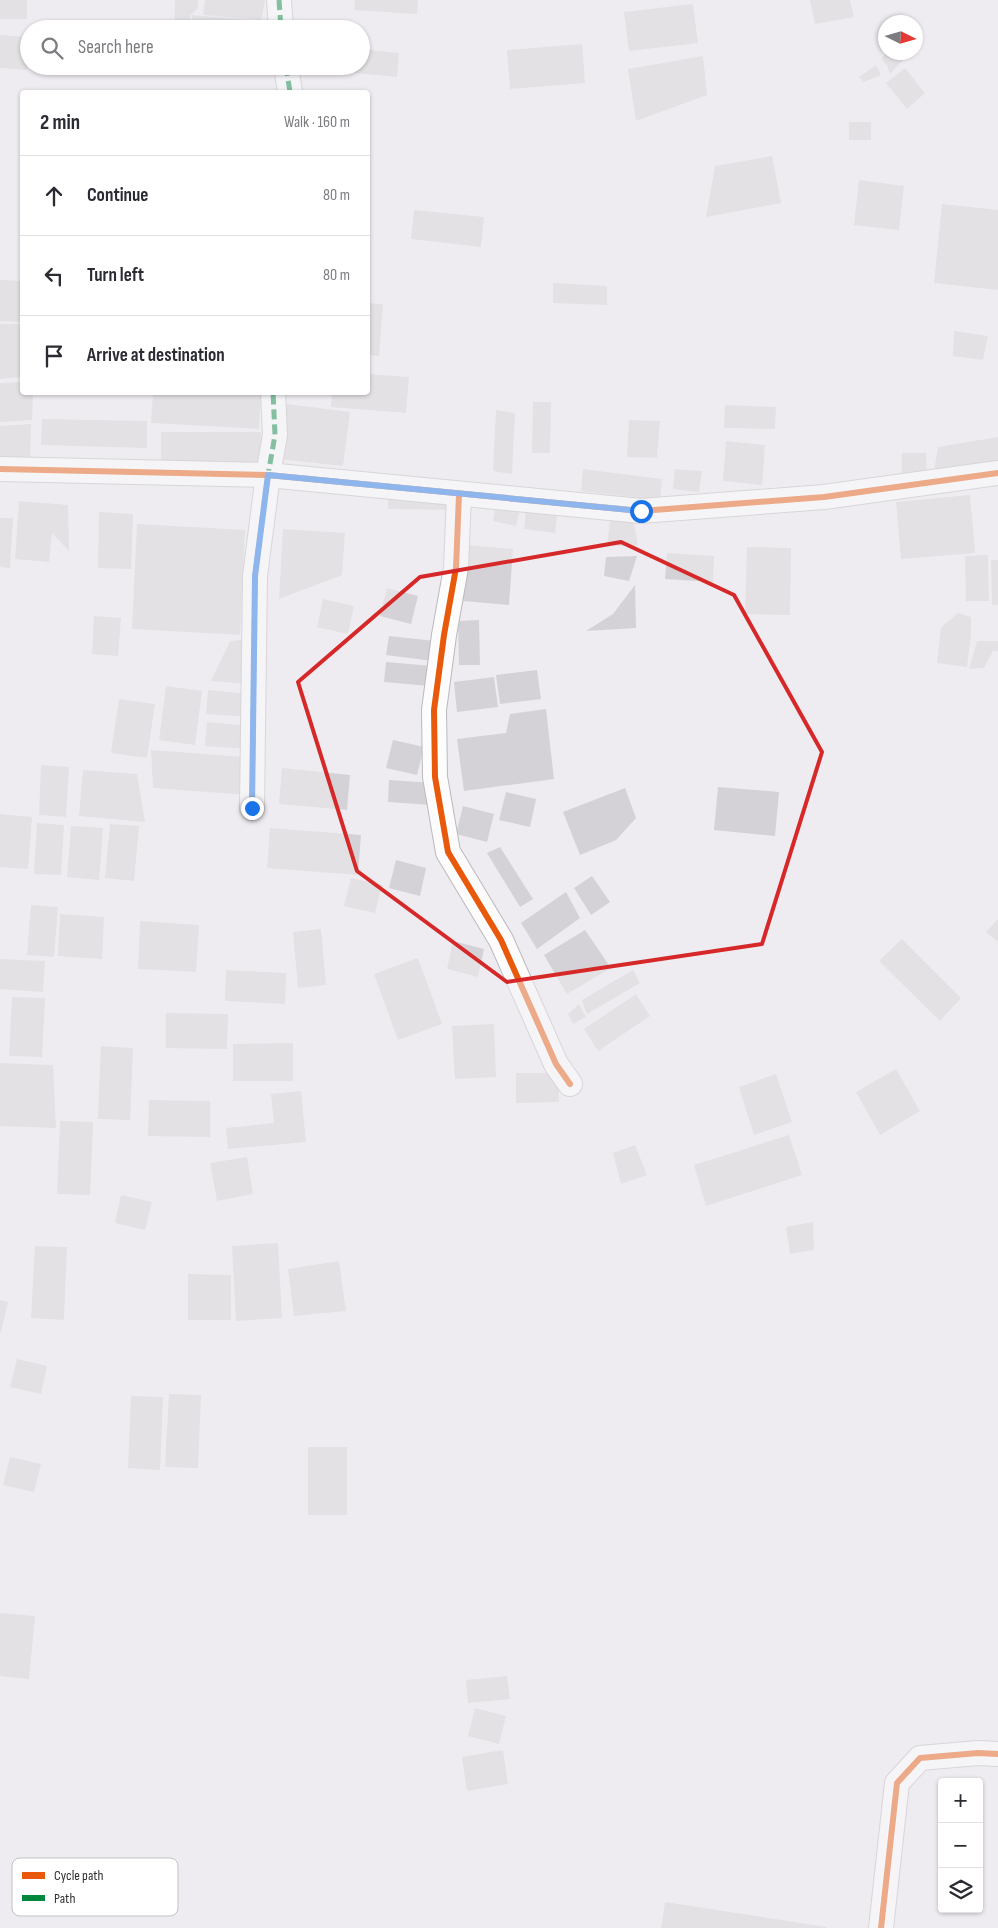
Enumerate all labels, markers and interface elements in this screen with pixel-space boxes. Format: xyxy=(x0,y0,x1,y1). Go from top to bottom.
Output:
north arrow xyxy=(878,15,923,60)
search box xyxy=(20,20,370,75)
icon: search xyxy=(38,34,66,62)
text: Search here xyxy=(78,36,154,59)
text: 2 min xyxy=(40,110,80,135)
text: Walk · 160 m xyxy=(284,113,350,132)
icon: ahead xyxy=(40,182,68,210)
text: Continue xyxy=(87,184,148,207)
text: 80 m xyxy=(323,186,350,205)
icon: left xyxy=(40,262,68,290)
text: Turn left xyxy=(87,264,144,287)
text: 80 m xyxy=(323,266,350,285)
icon: arrive xyxy=(40,342,68,370)
text: Arrive at destination xyxy=(87,344,225,367)
route start xyxy=(630,500,653,523)
route end xyxy=(241,797,264,820)
map controls xyxy=(938,1778,983,1913)
button: + xyxy=(938,1778,983,1823)
button: − xyxy=(938,1823,983,1868)
legend xyxy=(12,1858,178,1916)
text: Cycle path xyxy=(54,1867,104,1884)
button: layers xyxy=(938,1868,983,1913)
text: Path xyxy=(54,1890,75,1907)

